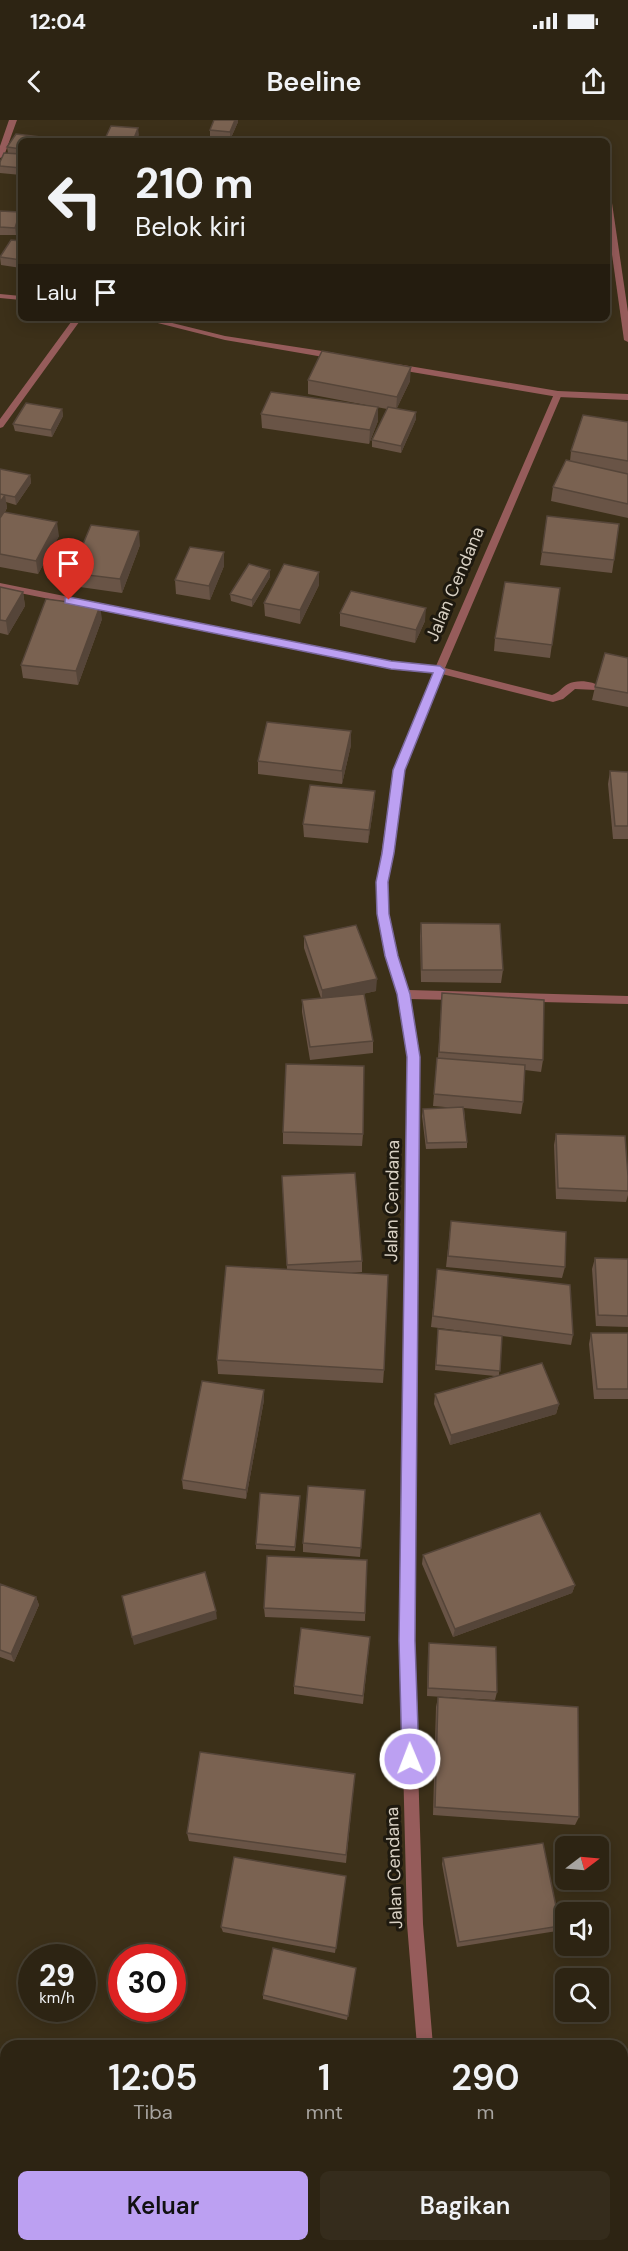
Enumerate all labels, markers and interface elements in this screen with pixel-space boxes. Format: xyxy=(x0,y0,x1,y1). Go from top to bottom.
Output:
text: 12:04 xyxy=(30,7,86,36)
text: Beeline xyxy=(266,64,362,99)
icon: back xyxy=(18,65,51,98)
icon: share xyxy=(577,65,610,98)
text: 210 m xyxy=(135,156,253,211)
icon: left xyxy=(36,162,114,240)
text: Belok kiri xyxy=(135,209,246,244)
icon: arrive xyxy=(89,276,122,309)
text: Lalu xyxy=(36,278,77,307)
street label: Jalan Cendana xyxy=(420,523,490,645)
pin xyxy=(43,538,94,600)
icon: arrive xyxy=(52,547,85,580)
street label: Jalan Cendana xyxy=(379,1140,405,1262)
position arrow xyxy=(378,1727,442,1791)
street label: Jalan Cendana xyxy=(380,1806,408,1930)
north arrow xyxy=(555,1836,609,1890)
map controls xyxy=(555,1836,609,2022)
button: sound xyxy=(555,1902,609,1956)
speed limit sign: 30 xyxy=(108,1944,186,2022)
text: 29 xyxy=(39,1956,75,1995)
button: search xyxy=(555,1968,609,2022)
text: km/h xyxy=(39,1988,75,2008)
text: 12:05 xyxy=(108,2054,198,2101)
text: 1 xyxy=(318,2054,331,2101)
text: 290 xyxy=(451,2054,520,2101)
text: Tiba xyxy=(133,2099,173,2125)
text: mnt xyxy=(306,2099,343,2125)
text: m xyxy=(477,2099,494,2125)
button: Keluar xyxy=(18,2171,308,2240)
button: Bagikan xyxy=(320,2171,610,2240)

